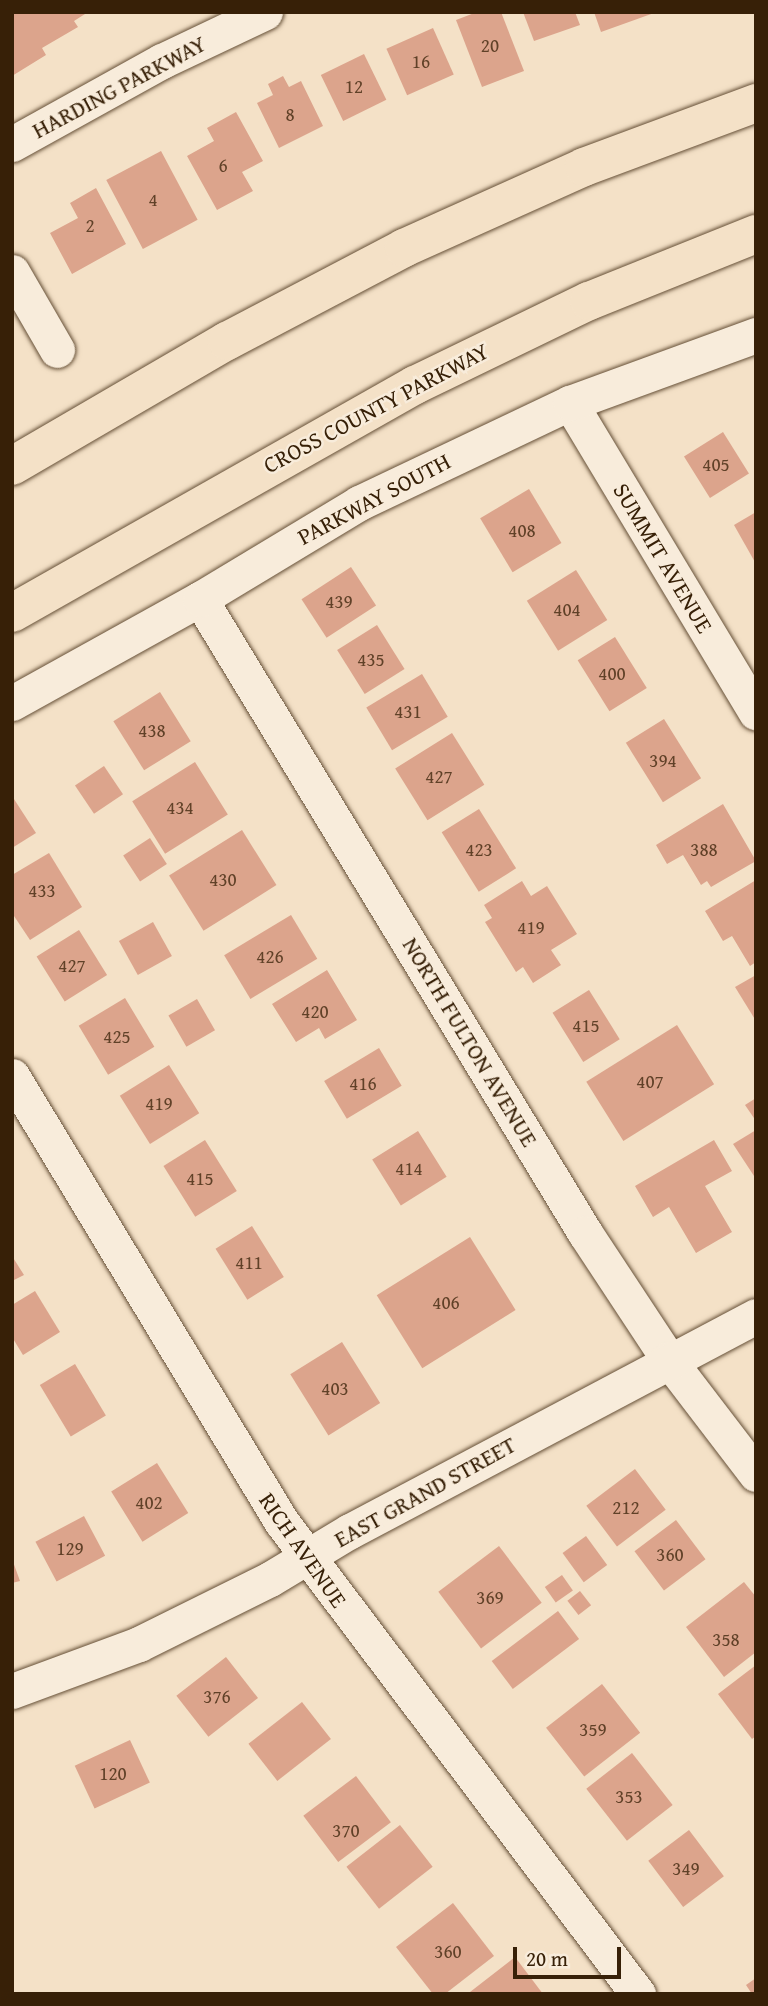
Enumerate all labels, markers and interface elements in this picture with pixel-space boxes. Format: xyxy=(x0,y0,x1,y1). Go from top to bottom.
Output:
street label: HARDING PARKWAY xyxy=(28,30,210,144)
house number: 20 xyxy=(481,35,499,57)
house number: 16 xyxy=(412,51,430,73)
house number: 12 xyxy=(345,76,363,98)
house number: 8 xyxy=(285,104,295,126)
house number: 6 xyxy=(218,155,228,177)
house number: 4 xyxy=(148,189,158,211)
house number: 2 xyxy=(85,215,95,237)
street label: CROSS COUNTY PARKWAY xyxy=(259,337,493,479)
street label: PARKWAY SOUTH xyxy=(293,447,455,551)
house number: 405 xyxy=(702,454,730,476)
street label: SUMMIT AVENUE xyxy=(607,478,719,638)
house number: 408 xyxy=(508,520,536,542)
house number: 439 xyxy=(325,591,353,613)
house number: 404 xyxy=(553,599,581,621)
house number: 435 xyxy=(357,649,385,671)
house number: 400 xyxy=(598,663,626,685)
house number: 431 xyxy=(394,701,422,723)
house number: 438 xyxy=(138,720,166,742)
house number: 394 xyxy=(649,750,677,772)
house number: 427 xyxy=(425,766,453,788)
house number: 434 xyxy=(166,797,194,819)
house number: 423 xyxy=(465,839,493,861)
house number: 388 xyxy=(690,839,718,861)
house number: 430 xyxy=(209,869,237,891)
house number: 433 xyxy=(28,880,56,902)
house number: 419 xyxy=(517,917,545,939)
street label: NORTH FULTON AVENUE xyxy=(397,933,543,1151)
house number: 426 xyxy=(256,946,284,968)
house number: 427 xyxy=(58,955,86,977)
house number: 420 xyxy=(301,1001,329,1023)
house number: 415 xyxy=(572,1015,600,1037)
house number: 425 xyxy=(103,1026,131,1048)
house number: 407 xyxy=(636,1071,664,1093)
house number: 416 xyxy=(349,1073,377,1095)
house number: 419 xyxy=(145,1093,173,1115)
house number: 414 xyxy=(395,1158,423,1180)
house number: 415 xyxy=(186,1168,214,1190)
house number: 411 xyxy=(235,1252,263,1274)
house number: 406 xyxy=(432,1292,460,1314)
house number: 403 xyxy=(321,1378,349,1400)
street label: EAST GRAND STREET xyxy=(329,1431,521,1553)
street label: RICH AVENUE xyxy=(253,1487,353,1613)
house number: 402 xyxy=(135,1492,163,1514)
house number: 212 xyxy=(612,1497,640,1519)
house number: 129 xyxy=(56,1538,84,1560)
house number: 360 xyxy=(656,1544,684,1566)
house number: 369 xyxy=(476,1587,504,1609)
house number: 358 xyxy=(712,1629,740,1651)
house number: 376 xyxy=(203,1686,231,1708)
house number: 359 xyxy=(579,1719,607,1741)
house number: 120 xyxy=(99,1763,127,1785)
house number: 353 xyxy=(615,1786,643,1808)
house number: 370 xyxy=(332,1820,360,1842)
house number: 349 xyxy=(672,1858,700,1880)
scale bar xyxy=(516,1932,624,1976)
house number: 360 xyxy=(434,1941,462,1963)
text: 20 m xyxy=(526,1943,568,1974)

